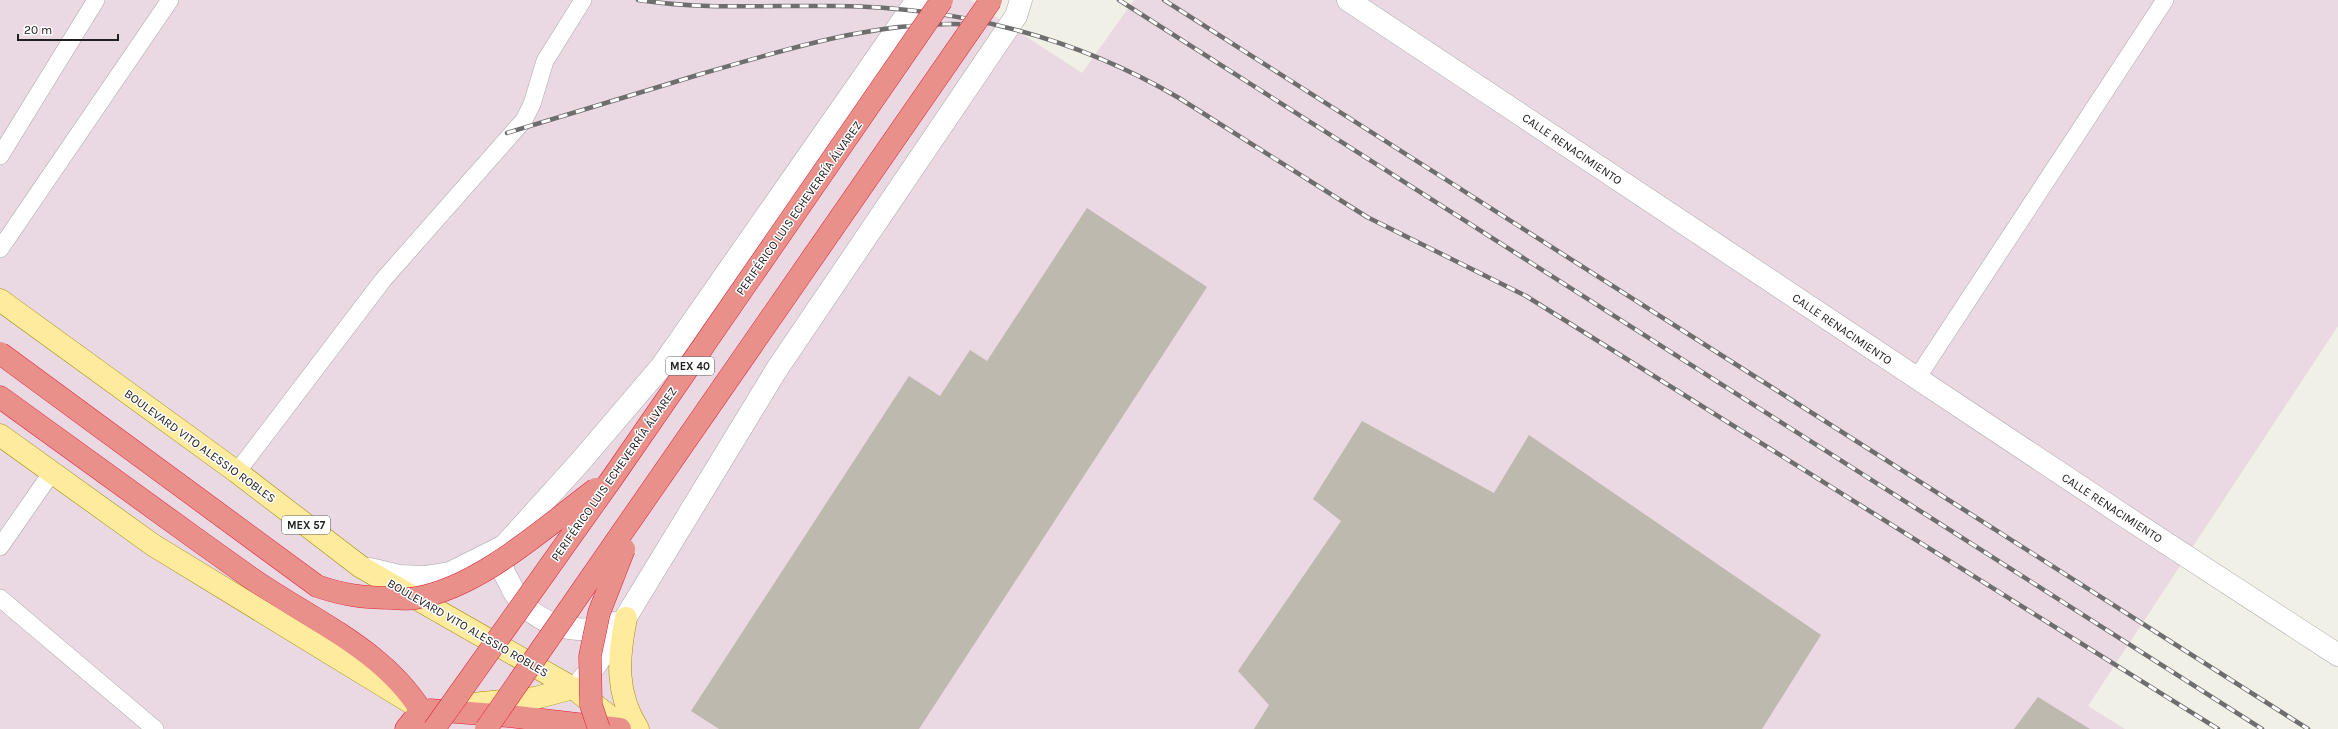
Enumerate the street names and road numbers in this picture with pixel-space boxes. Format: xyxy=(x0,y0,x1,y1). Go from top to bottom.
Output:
street label: CALLE RENACIMIENTO xyxy=(1519,110,1625,188)
street label: PERIFÉRICO LUIS ECHEVERRÍA ÁLVAREZ xyxy=(732,118,865,298)
street label: CALLE RENACIMIENTO xyxy=(1789,290,1895,368)
road number: MEX 40 xyxy=(666,357,714,375)
street label: PERIFÉRICO LUIS ECHEVERRÍA ÁLVAREZ xyxy=(547,384,680,564)
street label: BOULEVARD VITO ALESSIO ROBLES xyxy=(122,386,278,506)
street label: CALLE RENACIMIENTO xyxy=(2059,470,2165,546)
road number: MEX 57 xyxy=(282,516,330,534)
street label: BOULEVARD VITO ALESSIO ROBLES xyxy=(385,576,551,680)

